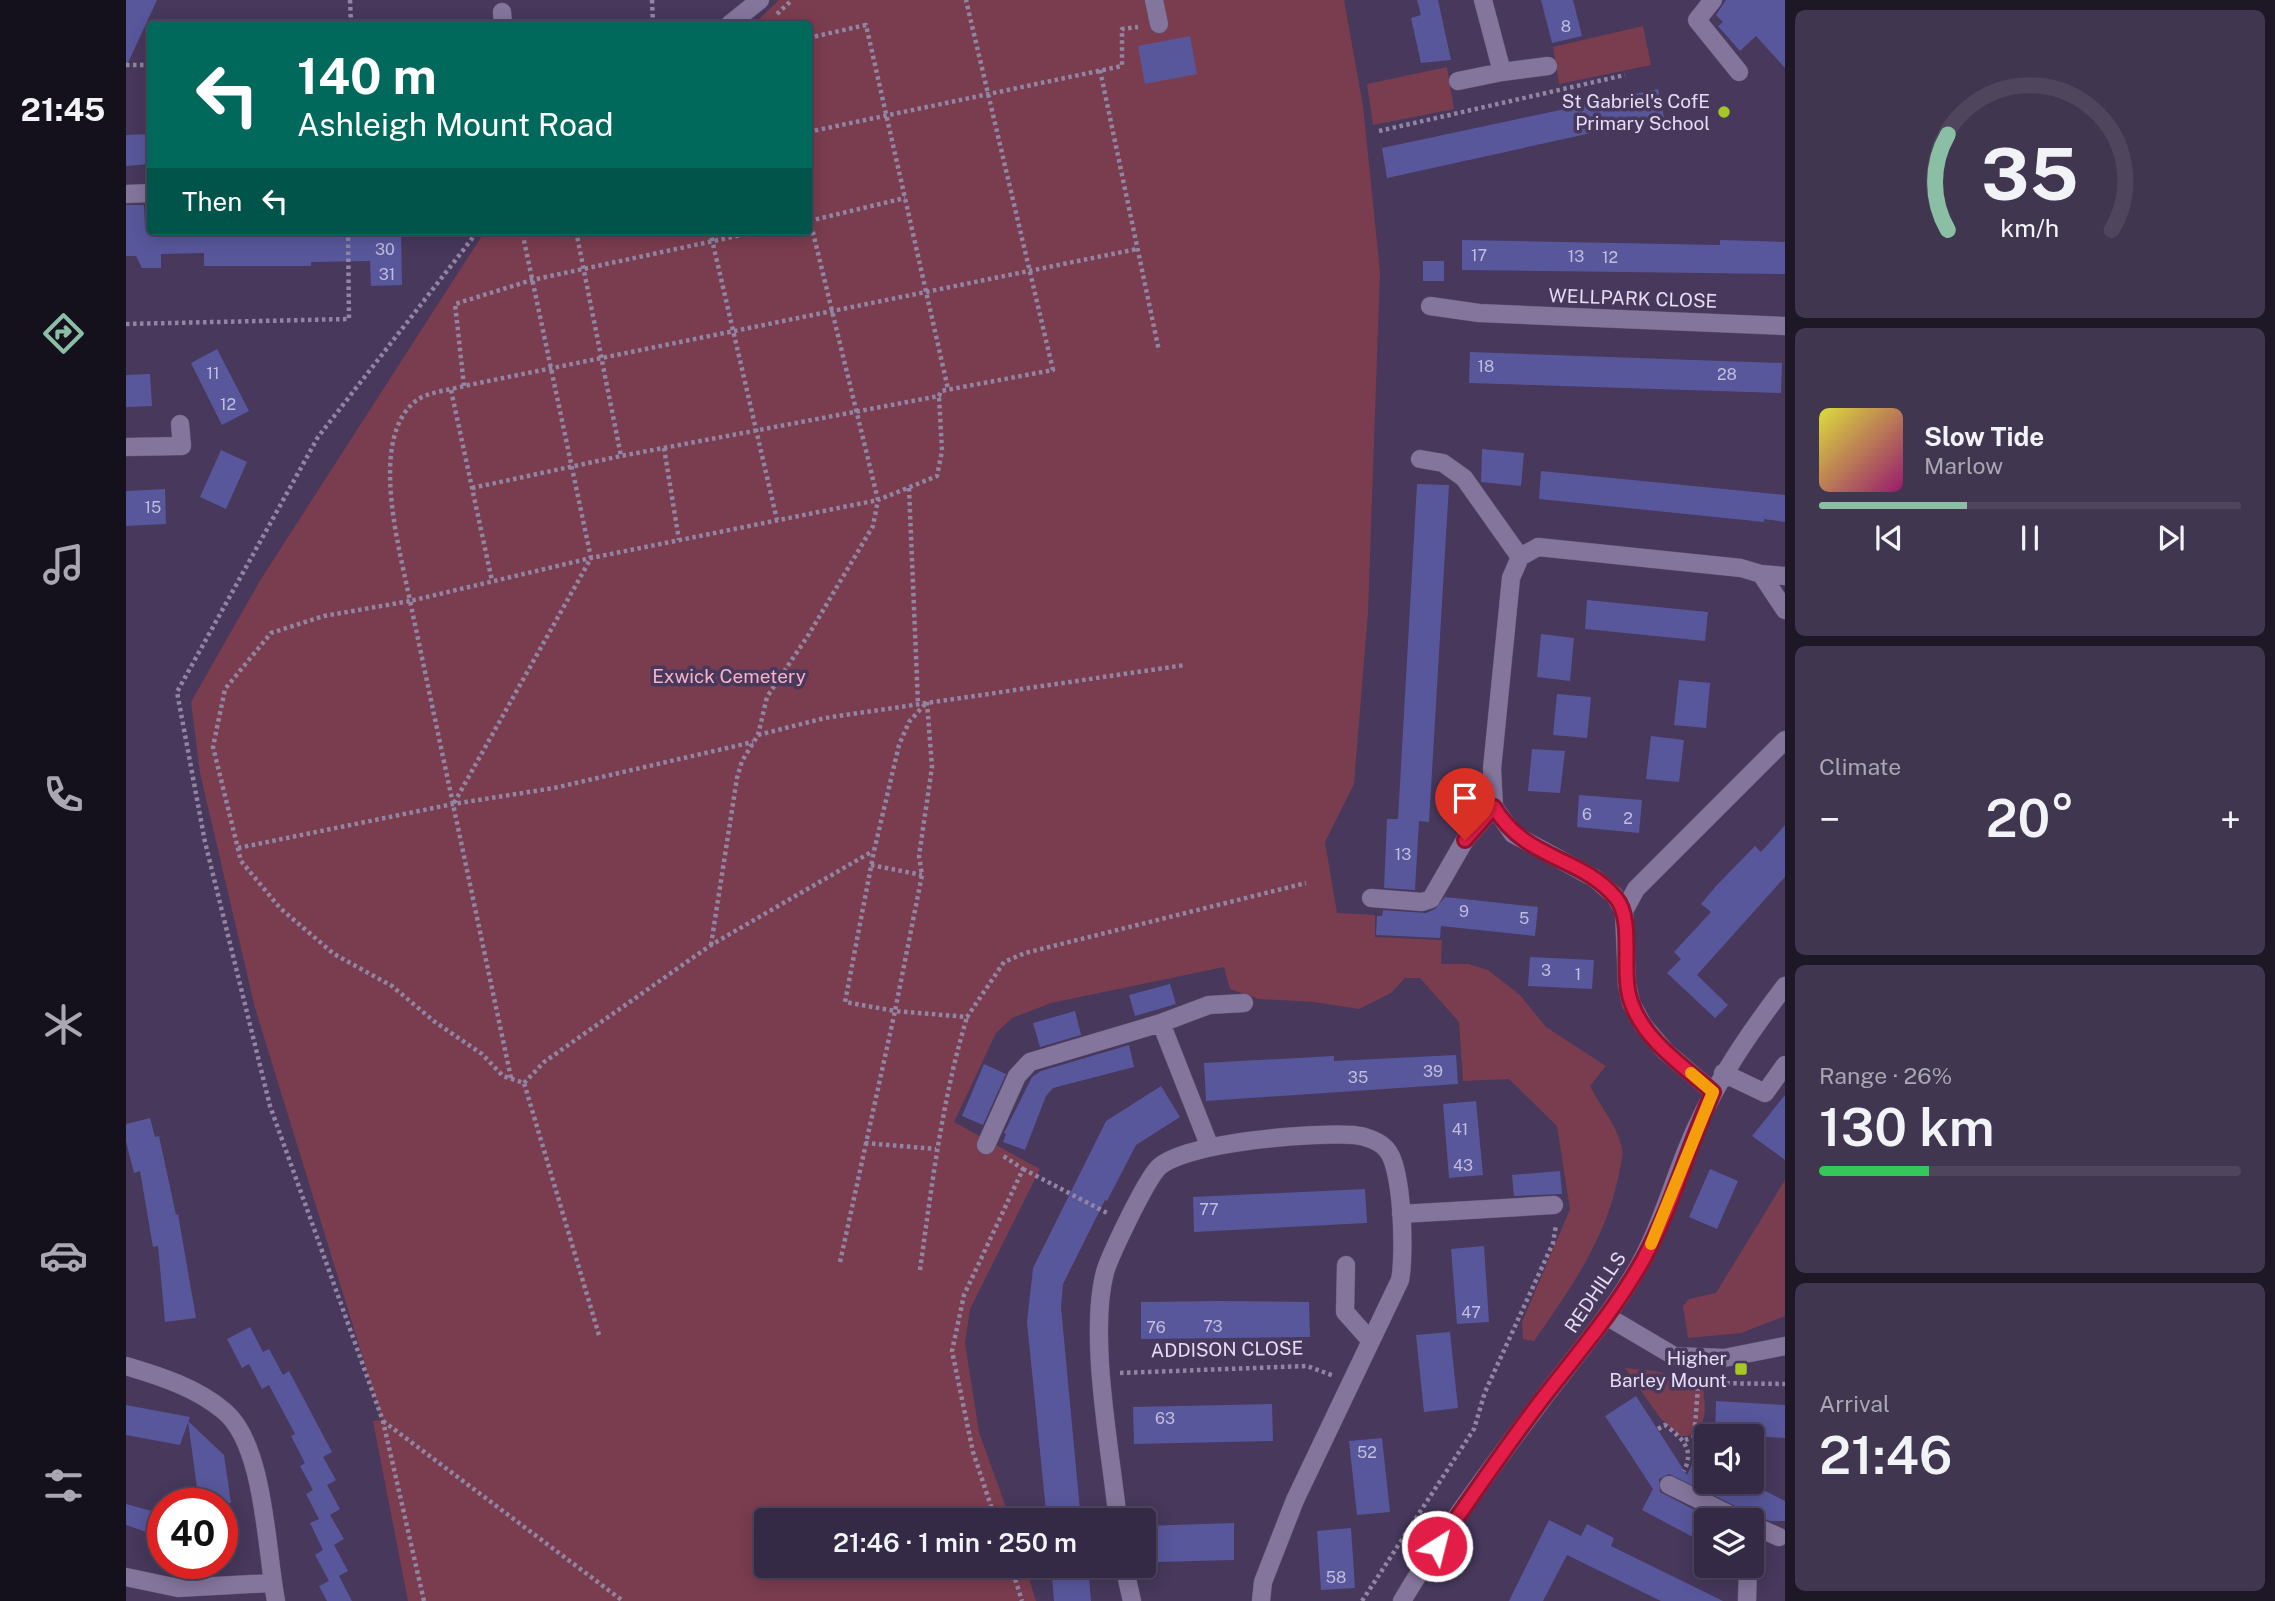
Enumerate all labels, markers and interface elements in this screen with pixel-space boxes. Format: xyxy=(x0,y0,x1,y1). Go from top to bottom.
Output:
house number: 8 xyxy=(1561,17,1571,36)
text: 140 m xyxy=(297,47,437,105)
icon: left xyxy=(182,49,273,140)
place label: St Gabriel's CofE Primary School xyxy=(1562,90,1710,134)
text: 21:45 xyxy=(21,91,105,128)
marker: St Gabriel's CofE Primary School xyxy=(1716,104,1732,120)
text: Ashleigh Mount Road xyxy=(297,106,614,143)
text: 35 xyxy=(1981,131,2079,216)
icon: left xyxy=(256,182,294,220)
text: Then xyxy=(182,186,242,217)
text: km/h xyxy=(2001,213,2059,243)
house number: 30 xyxy=(375,240,395,259)
house number: 17 xyxy=(1471,246,1487,265)
house number: 13 xyxy=(1568,247,1584,266)
house number: 12 xyxy=(1602,248,1618,267)
house number: 31 xyxy=(379,265,395,284)
street label: WELLPARK CLOSE xyxy=(1548,284,1718,312)
icon: directions xyxy=(39,309,88,358)
house number: 18 xyxy=(1478,357,1494,376)
house number: 11 xyxy=(206,364,220,383)
house number: 28 xyxy=(1717,365,1737,384)
house number: 12 xyxy=(220,395,236,414)
text: Slow Tide xyxy=(1924,421,2044,452)
text: Marlow xyxy=(1924,452,2003,479)
house number: 15 xyxy=(145,498,161,517)
icon: previous xyxy=(1870,519,1908,557)
icon: pause xyxy=(2011,519,2049,557)
icon: next xyxy=(2152,519,2190,557)
icon: music xyxy=(39,540,88,589)
park label: Exwick Cemetery xyxy=(652,665,806,687)
text: Climate xyxy=(1819,753,1901,780)
pin xyxy=(1435,768,1495,840)
icon: phone xyxy=(39,770,88,819)
icon: arrive xyxy=(1446,779,1484,817)
text: 20° xyxy=(1985,788,2075,849)
text: − xyxy=(1819,797,1840,842)
text: + xyxy=(2220,797,2241,842)
house number: 6 xyxy=(1582,805,1592,824)
house number: 2 xyxy=(1623,809,1633,828)
house number: 13 xyxy=(1395,845,1411,864)
house number: 9 xyxy=(1459,902,1469,921)
house number: 5 xyxy=(1519,909,1529,928)
house number: 3 xyxy=(1541,961,1551,980)
house number: 1 xyxy=(1575,965,1581,984)
icon: climate xyxy=(39,1000,88,1049)
house number: 39 xyxy=(1423,1062,1443,1081)
text: Range · 26% xyxy=(1819,1062,1952,1089)
house number: 35 xyxy=(1348,1068,1368,1087)
text: 130 km xyxy=(1819,1097,1995,1158)
house number: 41 xyxy=(1452,1120,1468,1139)
house number: 43 xyxy=(1453,1156,1473,1175)
house number: 77 xyxy=(1199,1200,1219,1219)
icon: car xyxy=(39,1231,88,1280)
street label: REDHILLS xyxy=(1560,1247,1630,1337)
house number: 47 xyxy=(1461,1303,1481,1322)
house number: 73 xyxy=(1203,1317,1223,1336)
house number: 76 xyxy=(1146,1318,1166,1337)
street label: ADDISON CLOSE xyxy=(1151,1337,1303,1361)
place label: Higher Barley Mount xyxy=(1609,1347,1727,1391)
marker: Higher Barley Mount xyxy=(1733,1361,1749,1377)
text: Arrival xyxy=(1819,1390,1890,1417)
house number: 63 xyxy=(1155,1409,1175,1428)
map controls xyxy=(1694,1424,1764,1578)
button: sound xyxy=(1694,1424,1764,1494)
text: 21:46 xyxy=(1819,1425,1953,1486)
house number: 52 xyxy=(1357,1443,1377,1462)
icon: filters xyxy=(39,1461,88,1510)
speed limit sign: 40 xyxy=(147,1488,238,1579)
button: layers xyxy=(1694,1508,1764,1578)
position arrow xyxy=(1400,1509,1474,1583)
text: 21:46 · 1 min · 250 m xyxy=(833,1527,1077,1558)
house number: 58 xyxy=(1326,1568,1346,1587)

